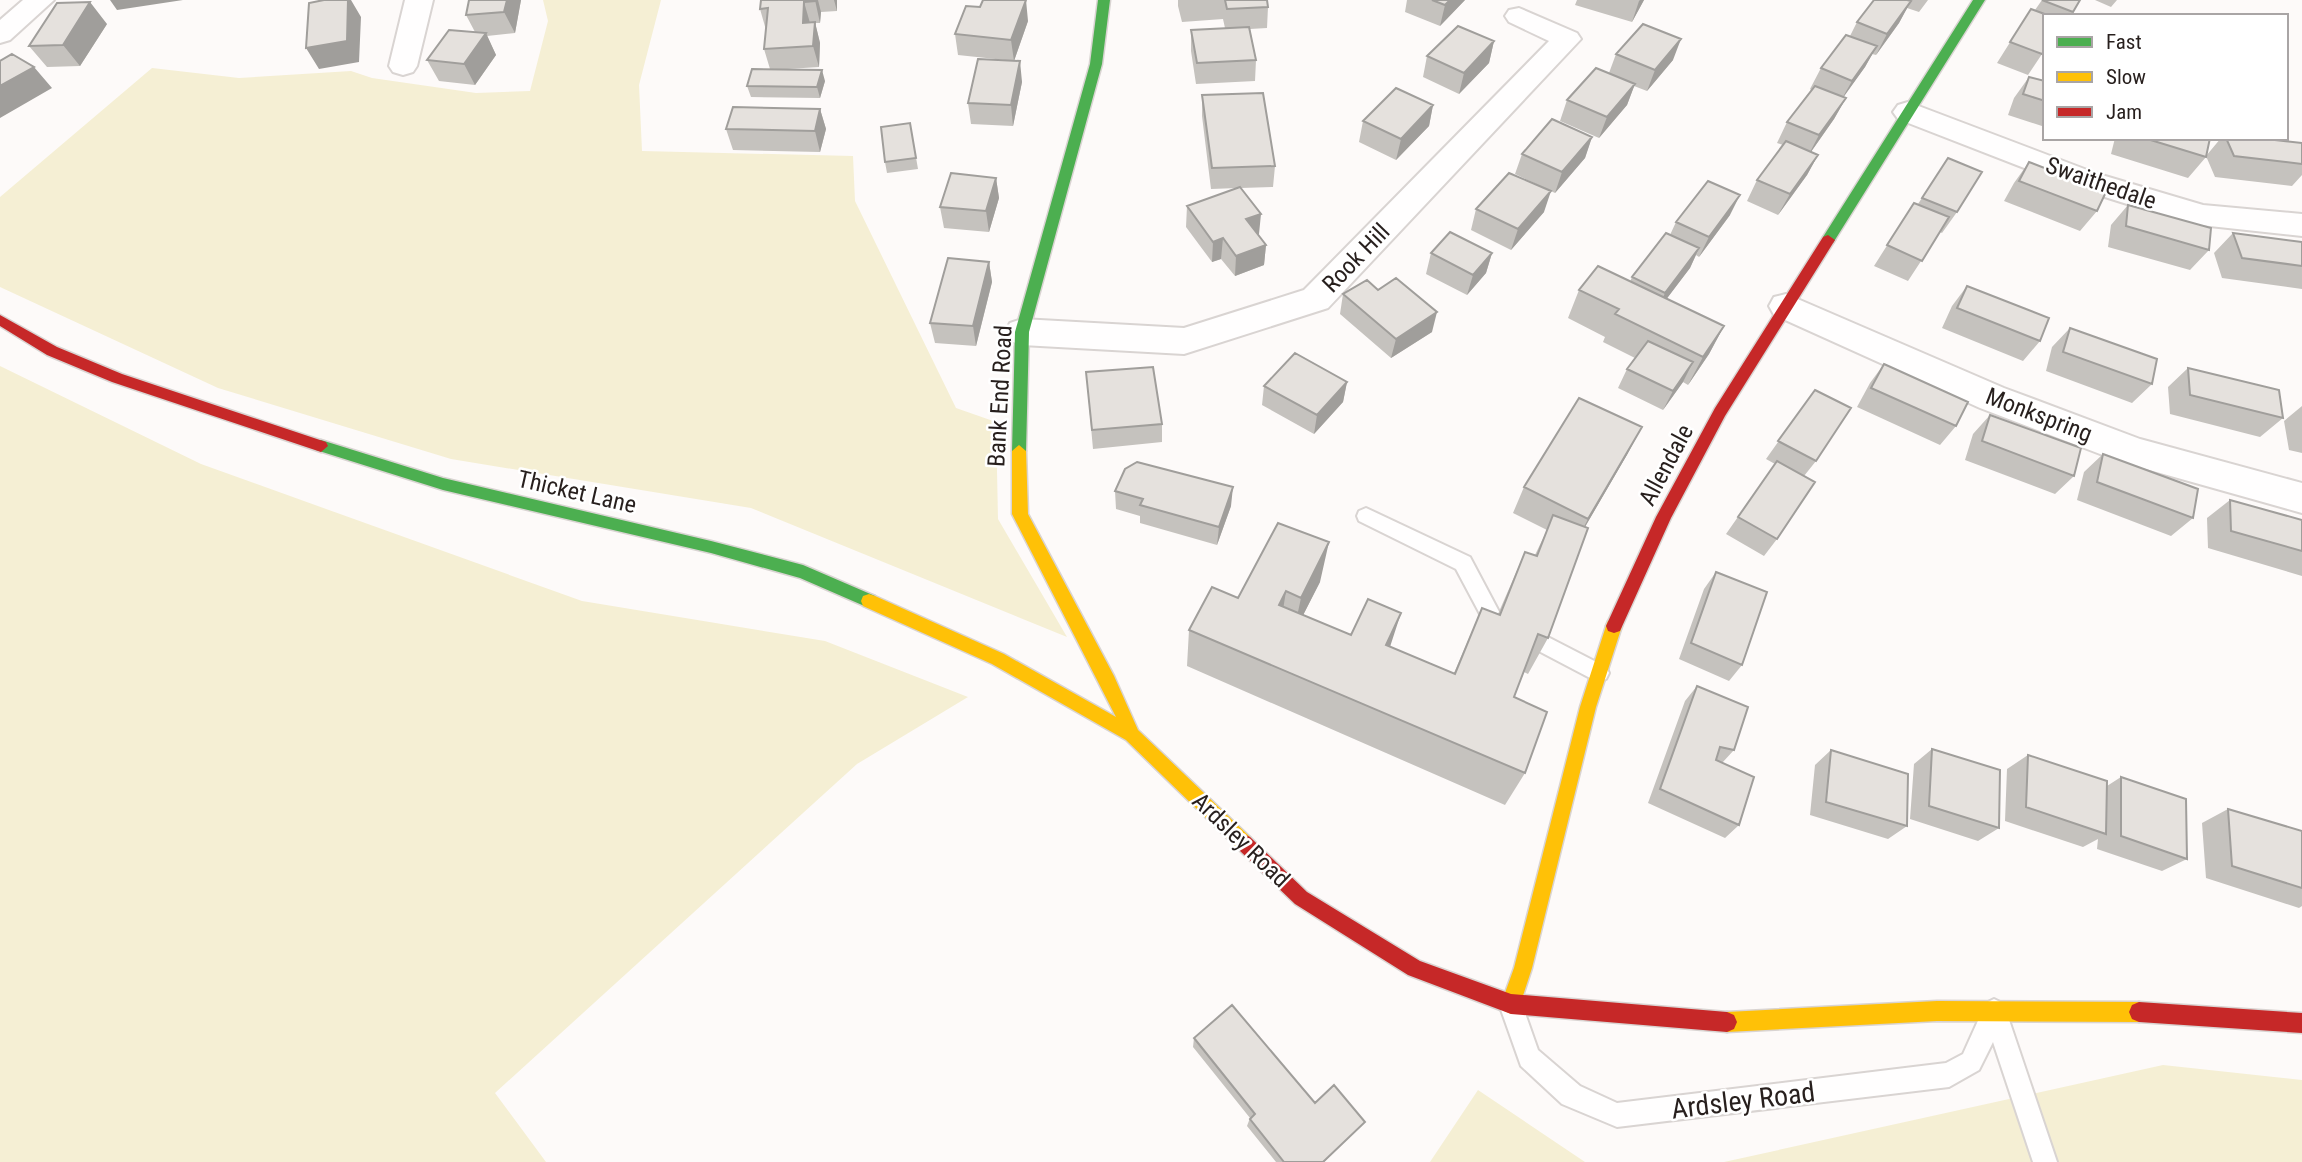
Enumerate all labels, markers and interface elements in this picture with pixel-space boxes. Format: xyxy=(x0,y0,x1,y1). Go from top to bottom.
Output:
legend xyxy=(2043,14,2288,140)
text: Fast xyxy=(2106,30,2142,54)
text: Slow xyxy=(2106,65,2146,89)
text: Jam xyxy=(2106,100,2142,124)
street label: Swaithedale xyxy=(2042,151,2160,215)
street label: Rook Hill xyxy=(1317,218,1395,298)
street label: Bank End Road xyxy=(982,325,1018,467)
street label: Monkspring xyxy=(1982,382,2096,448)
street label: Allendale xyxy=(1633,420,1699,510)
street label: Thicket Lane xyxy=(515,465,639,519)
street label: Ardsley Road xyxy=(1187,787,1295,893)
street label: Ardsley Road xyxy=(1669,1075,1817,1126)

